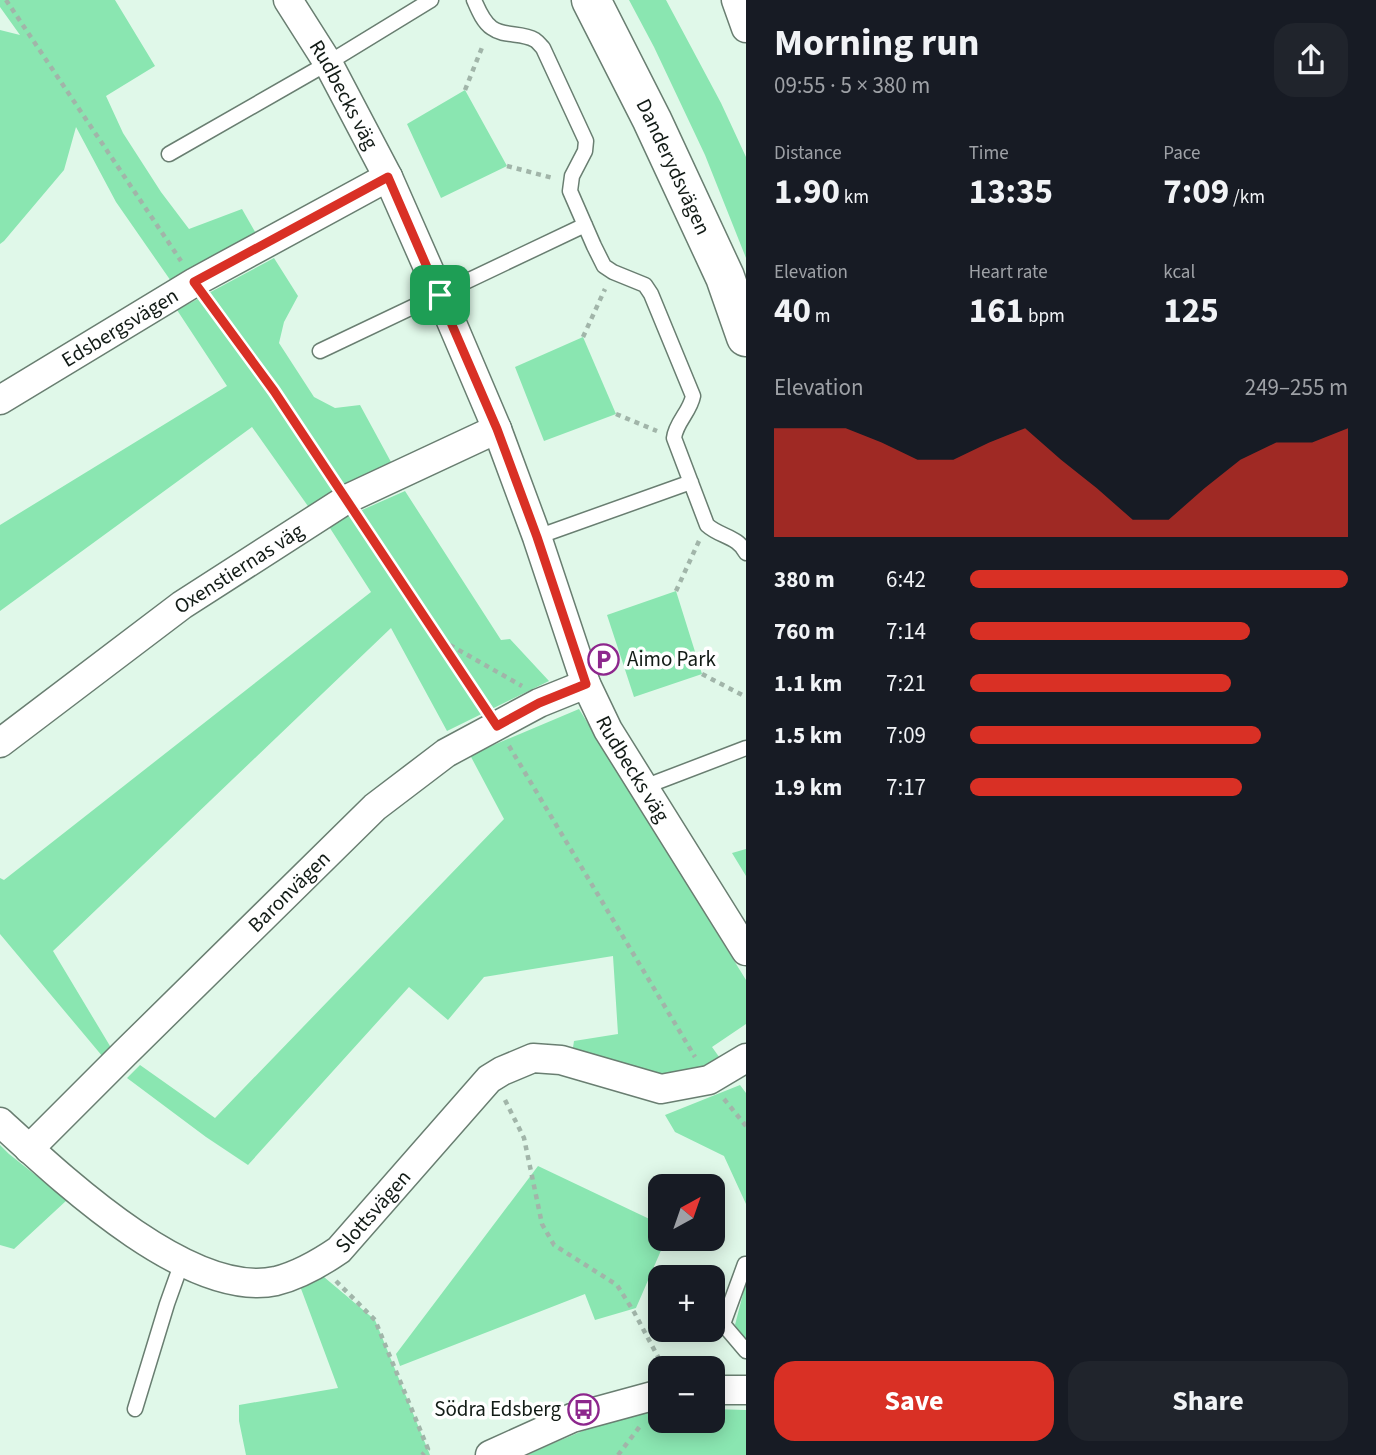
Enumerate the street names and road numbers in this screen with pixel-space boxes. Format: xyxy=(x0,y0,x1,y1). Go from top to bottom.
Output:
street label: Rudbecks väg xyxy=(302,34,386,155)
street label: Danderydsvägen xyxy=(629,93,718,240)
street label: Edsbergsvägen xyxy=(56,281,184,375)
street label: Oxenstiernas väg xyxy=(168,515,310,621)
street label: Rudbecks väg xyxy=(588,710,677,828)
street label: Baronvägen xyxy=(241,844,337,939)
street label: Slottsvägen xyxy=(328,1163,418,1260)

